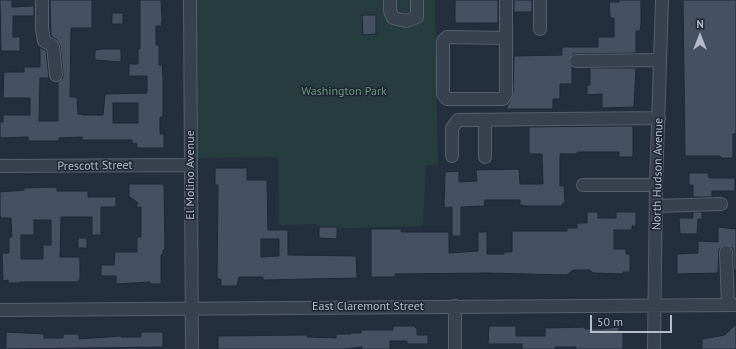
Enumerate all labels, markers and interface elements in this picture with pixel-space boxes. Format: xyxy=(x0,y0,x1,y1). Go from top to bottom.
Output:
north arrow xyxy=(680,16,720,56)
text: N xyxy=(696,17,704,31)
park label: Washington Park xyxy=(301,85,387,99)
street label: North Hudson Avenue xyxy=(650,118,666,230)
street label: El Molino Avenue xyxy=(184,130,198,220)
street label: Prescott Street xyxy=(57,158,133,174)
street label: East Claremont Street xyxy=(312,300,424,314)
scale bar xyxy=(592,307,674,333)
text: 50 m xyxy=(597,314,623,329)

